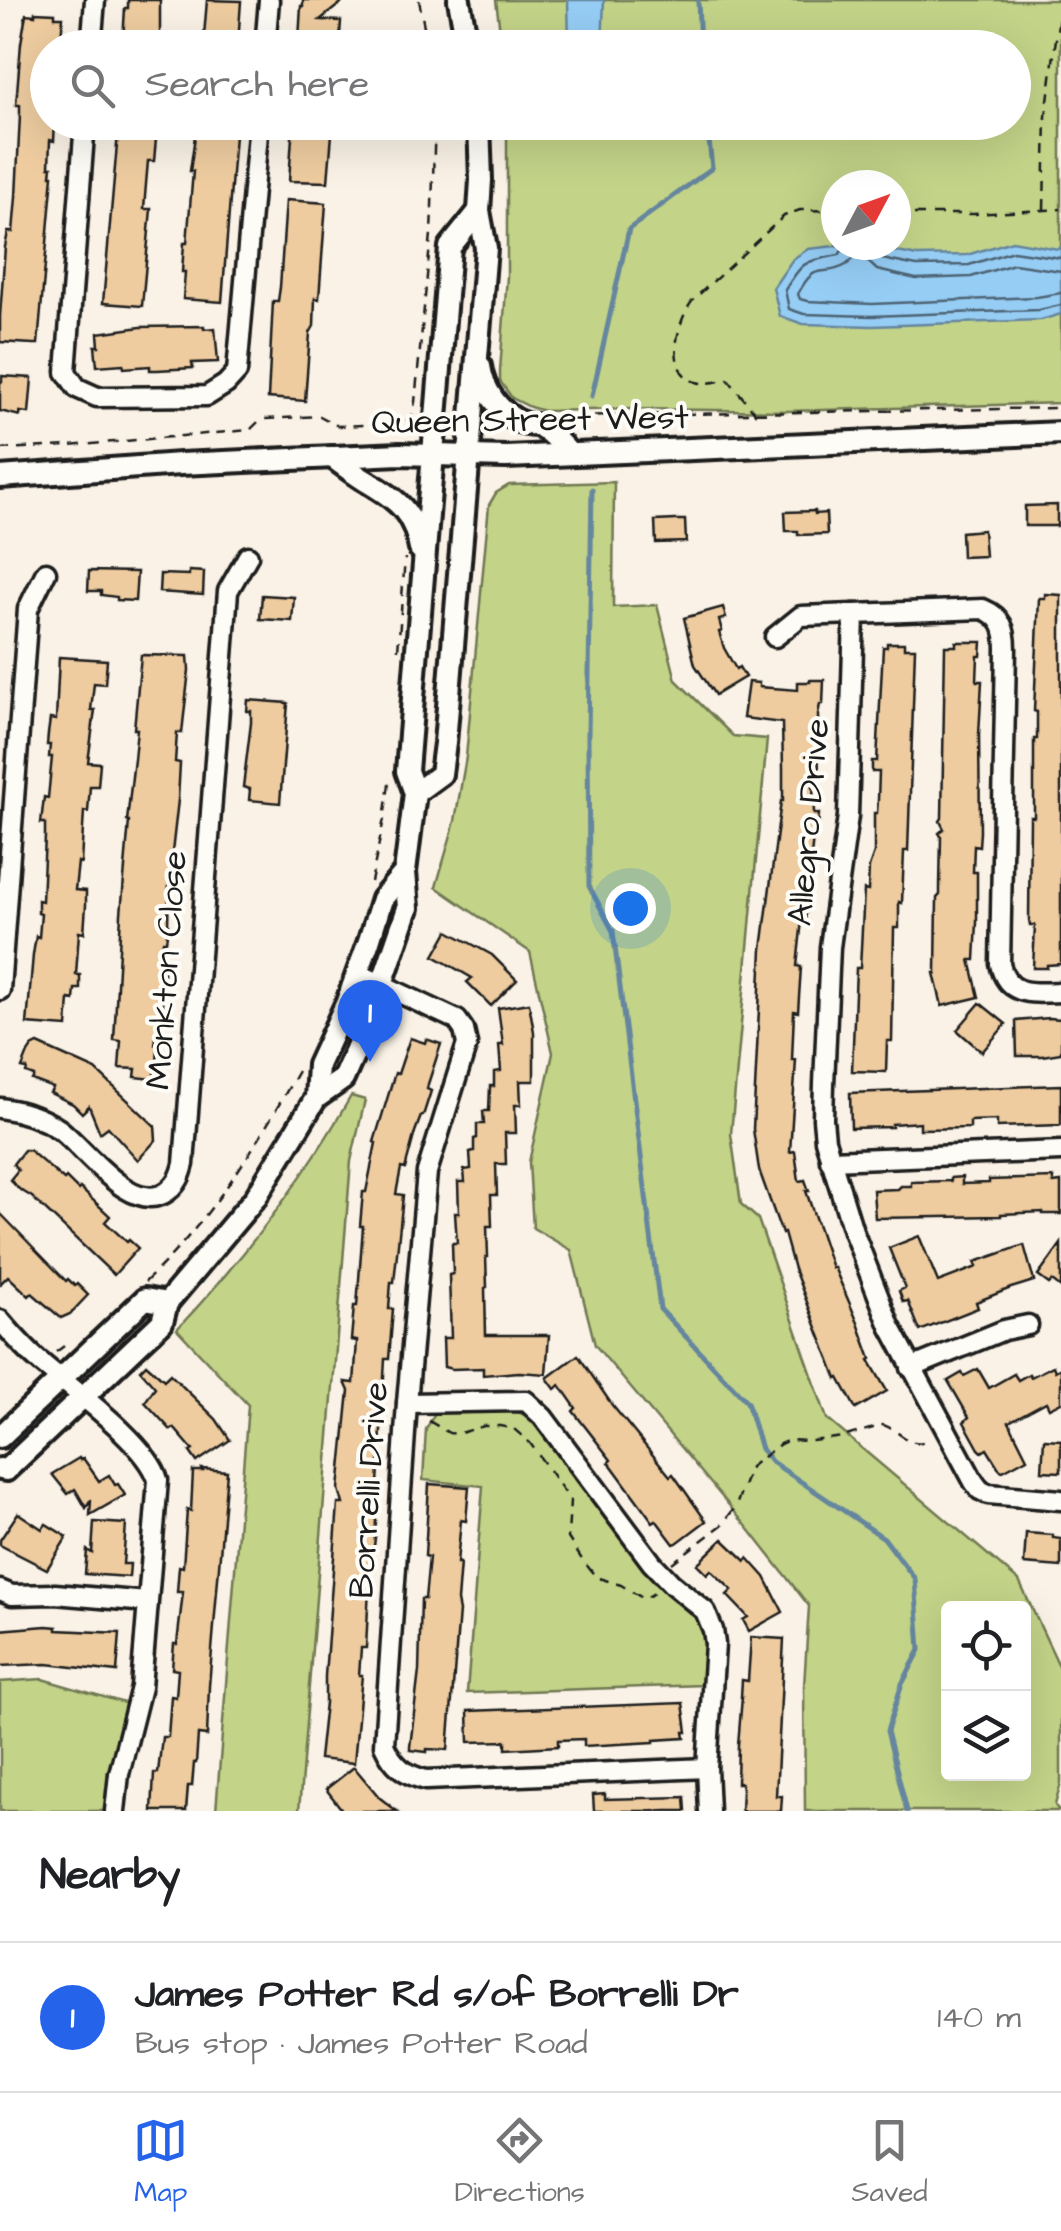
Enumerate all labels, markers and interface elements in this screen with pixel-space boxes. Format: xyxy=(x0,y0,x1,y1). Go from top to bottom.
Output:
search box xyxy=(30,30,1031,140)
icon: search xyxy=(65,58,120,113)
text: Search here xyxy=(145,59,369,111)
north arrow xyxy=(821,170,911,260)
street label: Queen Street West xyxy=(371,393,689,447)
street label: Allegro Drive xyxy=(776,716,844,928)
street label: Monkton Close xyxy=(134,849,200,1091)
your location xyxy=(605,883,656,934)
pin: 1 xyxy=(338,980,402,1062)
street label: Borrelli Drive xyxy=(337,1380,401,1600)
map controls xyxy=(941,1601,1031,1781)
button: locate xyxy=(941,1601,1031,1691)
button: layers xyxy=(941,1691,1031,1781)
text: Nearby xyxy=(40,1847,180,1905)
text: James Potter Rd s/of Borrelli Dr xyxy=(135,1969,739,2021)
text: 1 xyxy=(70,1995,75,2040)
text: 140 m xyxy=(937,1995,1021,2040)
text: Bus stop · James Potter Road xyxy=(135,2021,588,2066)
tab: Map xyxy=(133,2113,188,2212)
tab: Directions xyxy=(455,2113,585,2212)
tab: Saved xyxy=(851,2113,928,2212)

